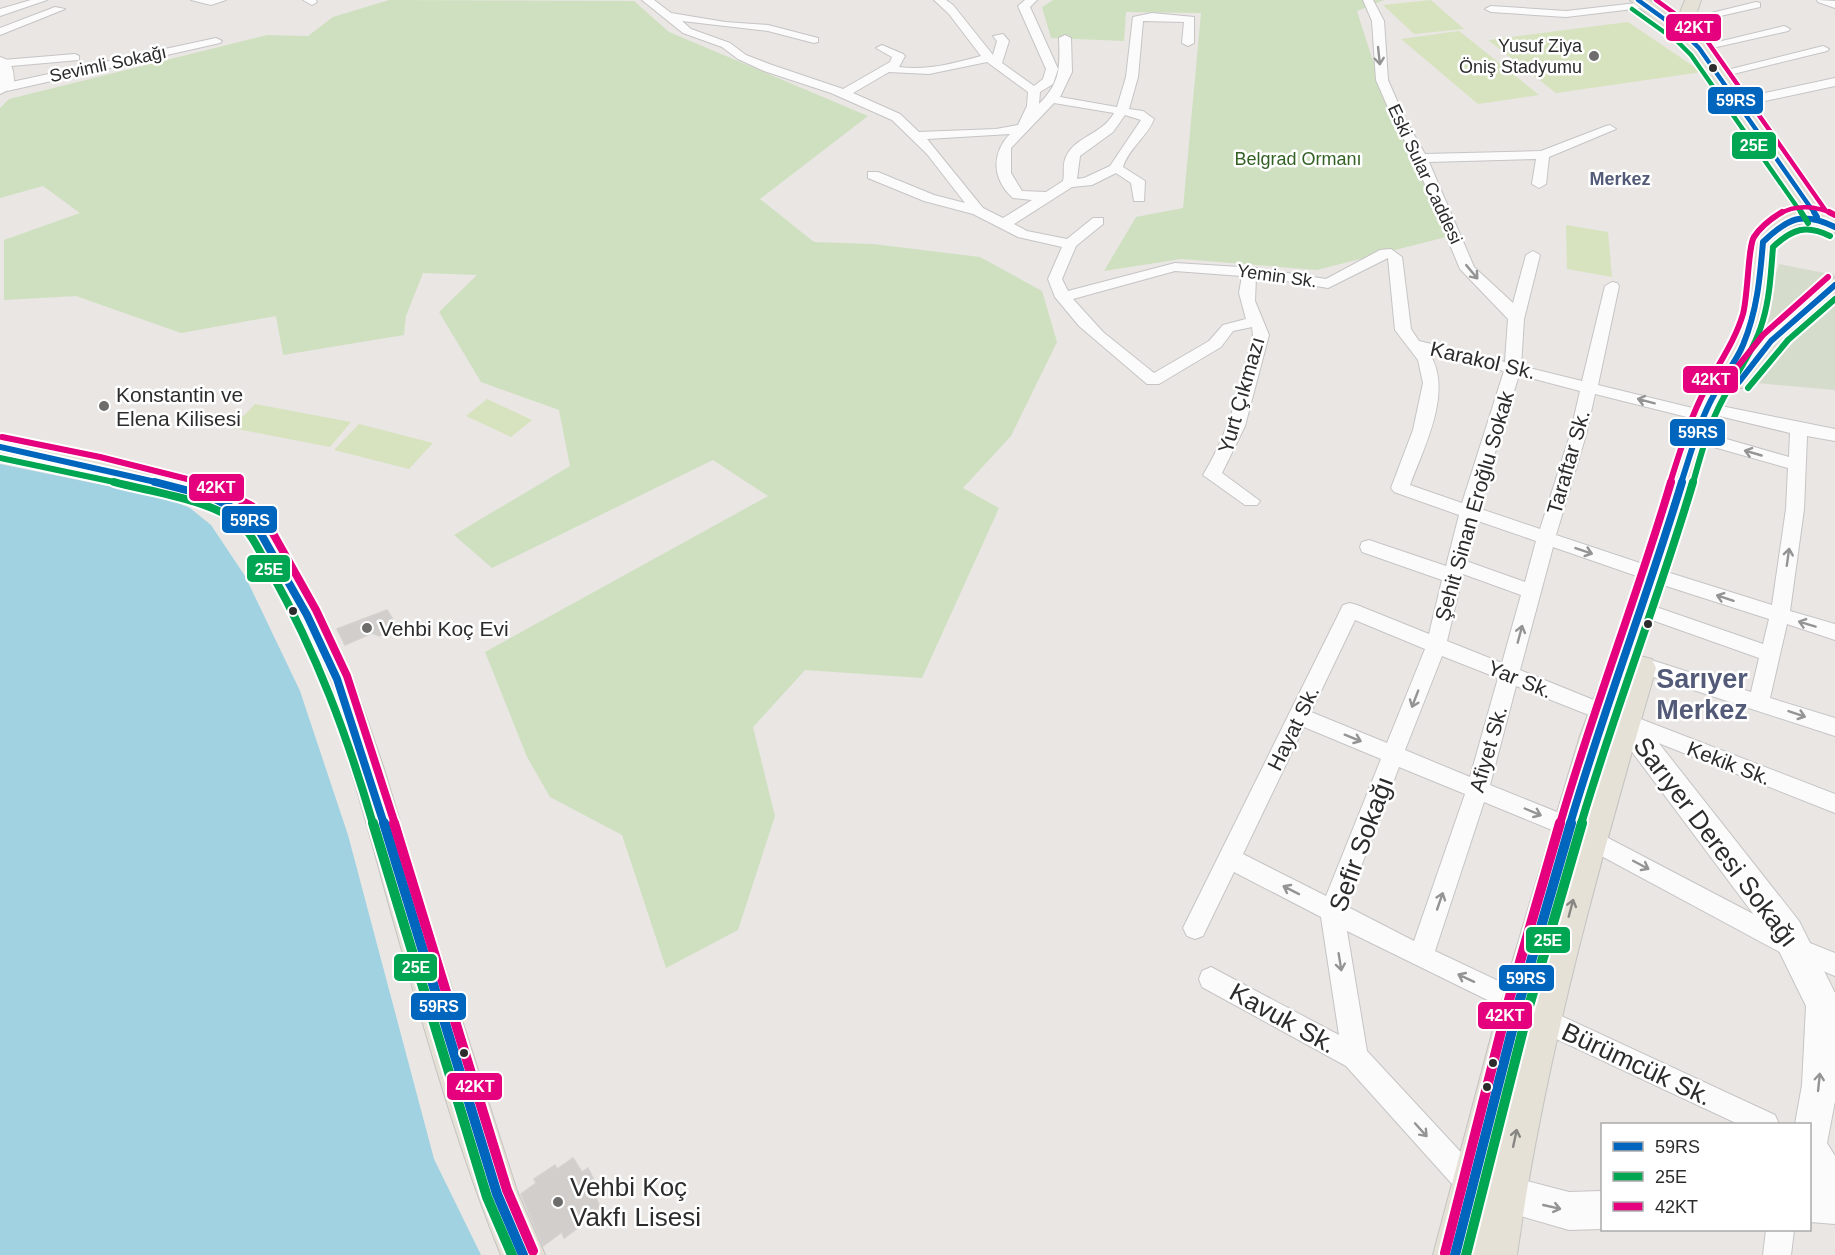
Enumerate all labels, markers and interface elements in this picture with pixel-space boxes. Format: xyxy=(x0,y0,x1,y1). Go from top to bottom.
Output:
line badge: 42KT xyxy=(1665,13,1722,42)
text: 42KT xyxy=(1674,19,1714,36)
place label: Yusuf Ziya Öniş Stadyumu xyxy=(1459,36,1583,77)
street label: Sevimli Sokağı xyxy=(48,42,168,86)
one-way arrow xyxy=(1374,46,1385,65)
marker: Yusuf Ziya Öniş Stadyumu xyxy=(1587,49,1601,63)
unlabelled marker xyxy=(1707,62,1719,74)
line badge: 59RS xyxy=(1707,86,1764,115)
text: 59RS xyxy=(1716,92,1756,109)
street label: Eski Sular Caddesi xyxy=(1384,101,1466,247)
line badge: 25E xyxy=(1731,131,1777,160)
text: 25E xyxy=(1740,137,1769,154)
park label: Belgrad Ormanı xyxy=(1234,149,1362,169)
district label: Merkez xyxy=(1589,169,1651,189)
street label: Yemin Sk. xyxy=(1236,261,1318,291)
one-way arrow xyxy=(1465,264,1478,280)
street label: Yurt Çıkmazı xyxy=(1213,334,1269,456)
street label: Karakol Sk. xyxy=(1428,337,1538,383)
line badge: 42KT xyxy=(1682,365,1739,394)
text: 42KT xyxy=(1691,371,1731,388)
place label: Konstantin ve Elena Kilisesi xyxy=(116,383,243,430)
street label: Şehit Sinan Eroğlu Sokak xyxy=(1430,388,1518,624)
one-way arrow xyxy=(1637,394,1656,406)
marker: Konstantin ve Elena Kilisesi xyxy=(97,399,111,413)
street label: Taraftar Sk. xyxy=(1542,407,1594,517)
line badge: 59RS xyxy=(1669,418,1726,447)
text: 59RS xyxy=(1678,424,1718,441)
one-way arrow xyxy=(1744,446,1763,458)
line badge: 42KT xyxy=(188,473,245,502)
text: 42KT xyxy=(196,479,236,496)
line badge: 59RS xyxy=(221,505,278,534)
text: 59RS xyxy=(230,512,270,529)
one-way arrow xyxy=(1574,547,1593,558)
one-way arrow xyxy=(1783,548,1794,568)
line badge: 25E xyxy=(246,554,291,583)
text: 25E xyxy=(255,561,284,578)
one-way arrow xyxy=(1716,592,1735,603)
unlabelled marker xyxy=(287,605,299,617)
place label: Vehbi Koç Evi xyxy=(379,617,509,640)
one-way arrow xyxy=(1798,617,1817,628)
unlabelled marker xyxy=(1642,618,1654,630)
marker: Vehbi Koç Evi xyxy=(360,621,374,635)
one-way arrow xyxy=(1514,625,1526,644)
street label: Yar Sk. xyxy=(1484,656,1556,702)
district label: Sarıyer Merkez xyxy=(1656,664,1748,725)
street label: Hayat Sk. xyxy=(1263,682,1323,774)
one-way arrow xyxy=(1409,690,1420,708)
street label: Afiyet Sk. xyxy=(1465,703,1511,795)
one-way arrow xyxy=(1787,710,1806,721)
street label: Sarıyer Deresi Sokağı xyxy=(1627,731,1805,953)
one-way arrow xyxy=(1343,733,1362,744)
street label: Kekik Sk. xyxy=(1684,737,1774,789)
street label: Sefir Sokağı xyxy=(1323,772,1399,916)
one-way arrow xyxy=(1524,807,1542,818)
one-way arrow xyxy=(1632,859,1649,871)
one-way arrow xyxy=(1283,884,1301,896)
one-way arrow xyxy=(1435,893,1446,911)
one-way arrow xyxy=(1566,898,1577,917)
line badge: 25E xyxy=(1525,926,1571,954)
text: 25E xyxy=(1534,932,1563,949)
one-way arrow xyxy=(1334,952,1345,971)
line badge: 25E xyxy=(393,953,438,982)
text: 25E xyxy=(402,959,431,976)
line badge: 59RS xyxy=(1498,964,1555,992)
text: 59RS xyxy=(1506,970,1546,987)
one-way arrow xyxy=(1457,972,1475,983)
street label: Kavuk Sk. xyxy=(1225,977,1341,1059)
line badge: 59RS xyxy=(410,992,467,1021)
text: 59RS xyxy=(419,998,459,1015)
line badge: 42KT xyxy=(1477,1001,1533,1030)
text: 42KT xyxy=(1485,1007,1525,1024)
street label: Bürümcük Sk. xyxy=(1557,1016,1717,1112)
unlabelled marker xyxy=(458,1047,470,1059)
unlabelled marker xyxy=(1487,1057,1499,1069)
line badge: 42KT xyxy=(446,1072,503,1101)
one-way arrow xyxy=(1814,1073,1825,1093)
text: 42KT xyxy=(455,1078,495,1095)
unlabelled marker xyxy=(1481,1081,1493,1093)
one-way arrow xyxy=(1414,1122,1428,1137)
legend xyxy=(1601,1123,1811,1231)
one-way arrow xyxy=(1510,1129,1522,1148)
text: 59RS xyxy=(1655,1137,1700,1157)
text: 25E xyxy=(1655,1167,1687,1187)
place label: Vehbi Koç Vakfı Lisesi xyxy=(570,1172,701,1232)
marker: Vehbi Koç Vakfı Lisesi xyxy=(551,1195,565,1209)
text: 42KT xyxy=(1655,1197,1698,1217)
one-way arrow xyxy=(1542,1201,1561,1213)

